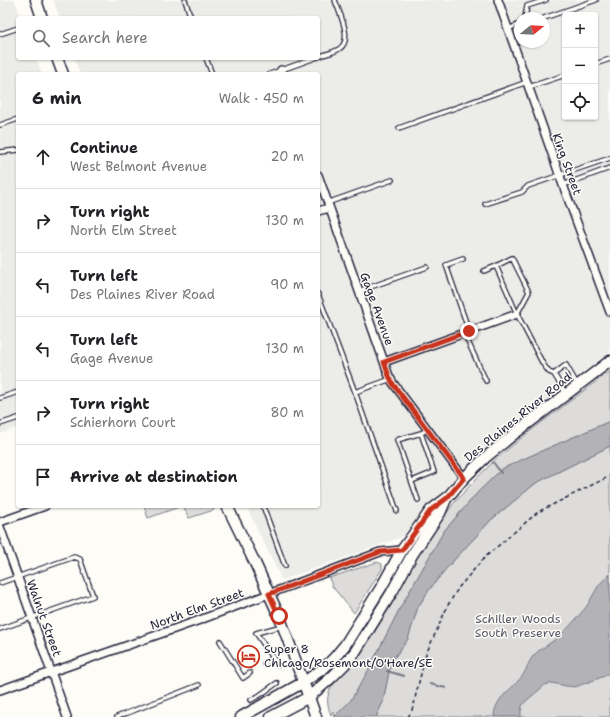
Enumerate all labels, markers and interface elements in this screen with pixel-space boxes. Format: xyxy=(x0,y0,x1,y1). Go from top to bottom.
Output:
north arrow xyxy=(514,12,550,48)
map controls xyxy=(562,12,598,120)
button: + xyxy=(562,12,598,48)
search box xyxy=(16,16,320,60)
icon: search xyxy=(30,27,52,49)
text: Search here xyxy=(62,28,148,48)
button: − xyxy=(562,48,598,84)
button: locate xyxy=(562,84,598,120)
text: 6 min xyxy=(32,87,82,109)
text: Walk · 450 m xyxy=(219,90,304,107)
street label: King Street xyxy=(548,131,586,197)
text: Continue xyxy=(70,138,138,158)
icon: ahead xyxy=(32,146,54,168)
text: 20 m xyxy=(271,148,304,165)
text: West Belmont Avenue xyxy=(70,158,207,175)
text: Turn right xyxy=(70,202,150,222)
icon: right xyxy=(32,210,54,232)
text: 130 m xyxy=(266,212,304,229)
text: North Elm Street xyxy=(70,222,177,239)
text: Turn left xyxy=(70,266,138,286)
street label: Gage Avenue xyxy=(356,270,398,348)
icon: left xyxy=(32,274,54,296)
text: 90 m xyxy=(270,276,304,293)
text: Des Plaines River Road xyxy=(70,286,215,303)
route end xyxy=(460,322,478,340)
text: Turn left xyxy=(70,330,138,350)
icon: left xyxy=(32,338,54,360)
text: 130 m xyxy=(266,340,304,357)
text: Gage Avenue xyxy=(70,350,153,367)
street label: Des Plaines River Road xyxy=(461,368,575,465)
text: Turn right xyxy=(70,394,150,414)
icon: right xyxy=(32,402,54,424)
text: 80 m xyxy=(270,404,304,421)
text: Schierhorn Court xyxy=(70,414,176,431)
icon: arrive xyxy=(32,466,54,488)
text: Arrive at destination xyxy=(70,467,238,487)
street label: Walnut Street xyxy=(23,577,65,659)
street label: North Elm Street xyxy=(148,585,246,633)
route start xyxy=(270,607,288,625)
park label: Schiller Woods South Preserve xyxy=(475,611,562,641)
place label: Super 8 Chicago/Rosemont/O'Hare/SE xyxy=(264,641,433,671)
hotel icon: Super 8 Chicago/Rosemont/O'Hare/SE xyxy=(235,643,261,669)

